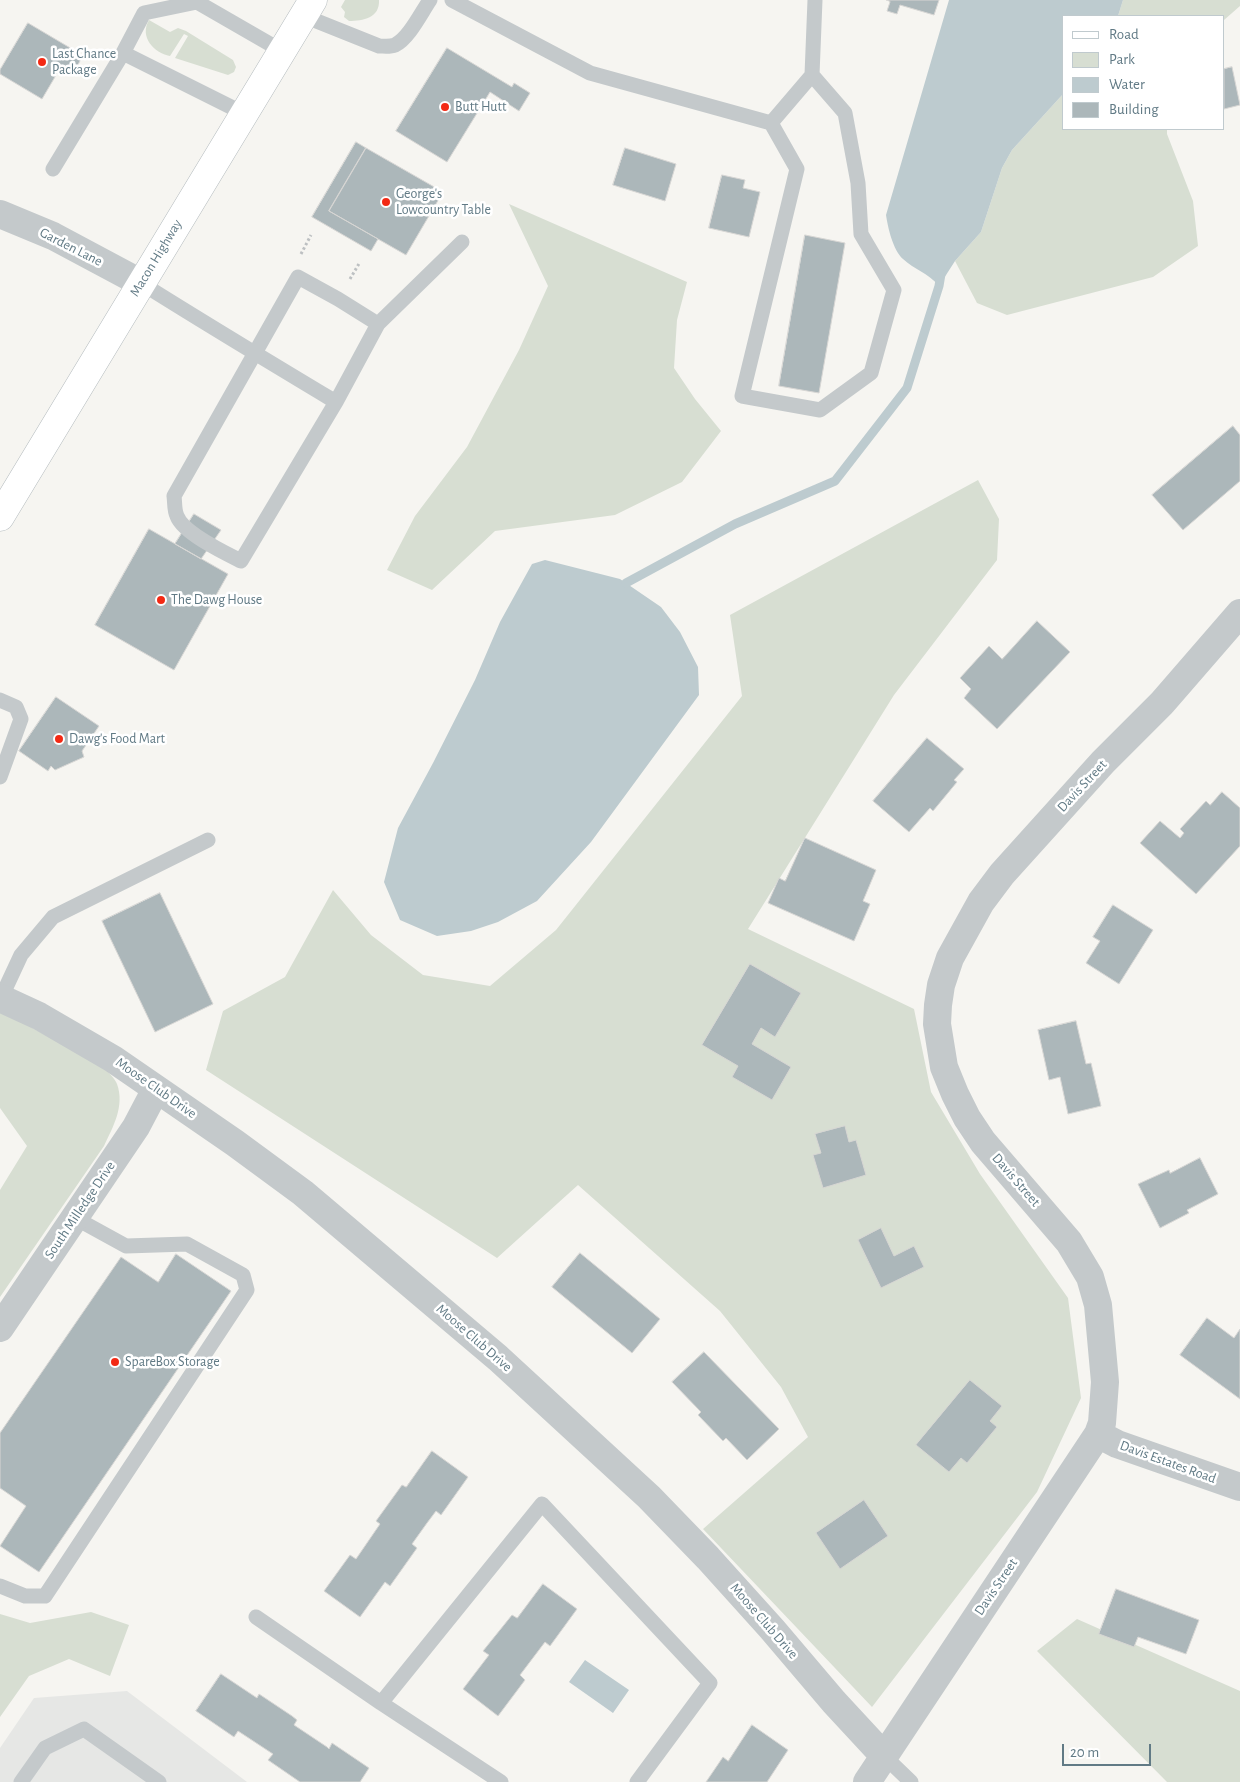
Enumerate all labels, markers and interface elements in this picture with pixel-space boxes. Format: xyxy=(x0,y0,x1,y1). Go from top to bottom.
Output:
legend xyxy=(1062,15,1225,130)
text: Road xyxy=(1109,27,1139,42)
place label: Last Chance Package xyxy=(52,46,116,78)
text: Park xyxy=(1109,52,1135,67)
marker: Last Chance Package xyxy=(36,56,48,68)
text: Water xyxy=(1109,77,1145,92)
place label: Butt Hutt xyxy=(455,99,506,115)
marker: Butt Hutt xyxy=(439,101,451,113)
text: Building xyxy=(1109,102,1159,117)
place label: George's Lowcountry Table xyxy=(396,186,491,218)
marker: George's Lowcountry Table xyxy=(380,196,392,208)
street label: Macon Highway xyxy=(126,216,186,300)
street label: Garden Lane xyxy=(37,224,105,270)
place label: The Dawg House xyxy=(171,592,262,608)
marker: The Dawg House xyxy=(155,594,167,606)
place label: Dawg's Food Mart xyxy=(69,731,165,747)
marker: Dawg's Food Mart xyxy=(53,733,65,745)
street label: Davis Street xyxy=(1054,756,1110,816)
street label: Moose Club Drive xyxy=(112,1054,200,1122)
street label: Davis Street xyxy=(988,1150,1044,1210)
street label: South Milledge Drive xyxy=(41,1158,119,1262)
street label: Moose Club Drive xyxy=(433,1301,515,1375)
place label: SpareBox Storage xyxy=(125,1354,220,1370)
marker: SpareBox Storage xyxy=(109,1356,121,1368)
street label: Davis Estates Road xyxy=(1118,1437,1218,1487)
street label: Davis Street xyxy=(971,1555,1021,1619)
street label: Moose Club Drive xyxy=(727,1580,801,1662)
scale bar xyxy=(1065,1734,1154,1766)
text: 20 m xyxy=(1070,1745,1099,1760)

